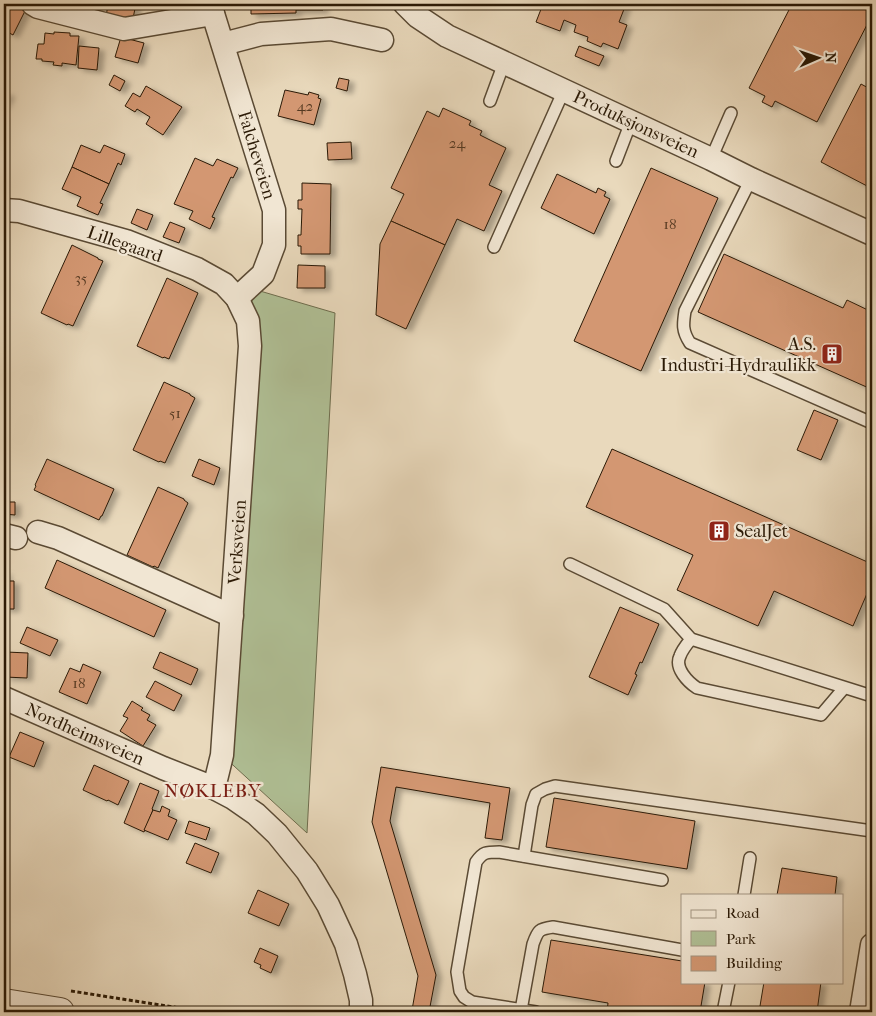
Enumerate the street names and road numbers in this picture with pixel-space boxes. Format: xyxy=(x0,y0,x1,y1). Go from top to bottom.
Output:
street label: Produksjonsveien xyxy=(570,86,702,163)
street label: Falcheveien xyxy=(233,108,280,202)
street label: Lillegaard xyxy=(84,222,165,267)
street label: Verksveien xyxy=(224,498,251,586)
street label: Nordheimsveien xyxy=(22,699,148,770)

